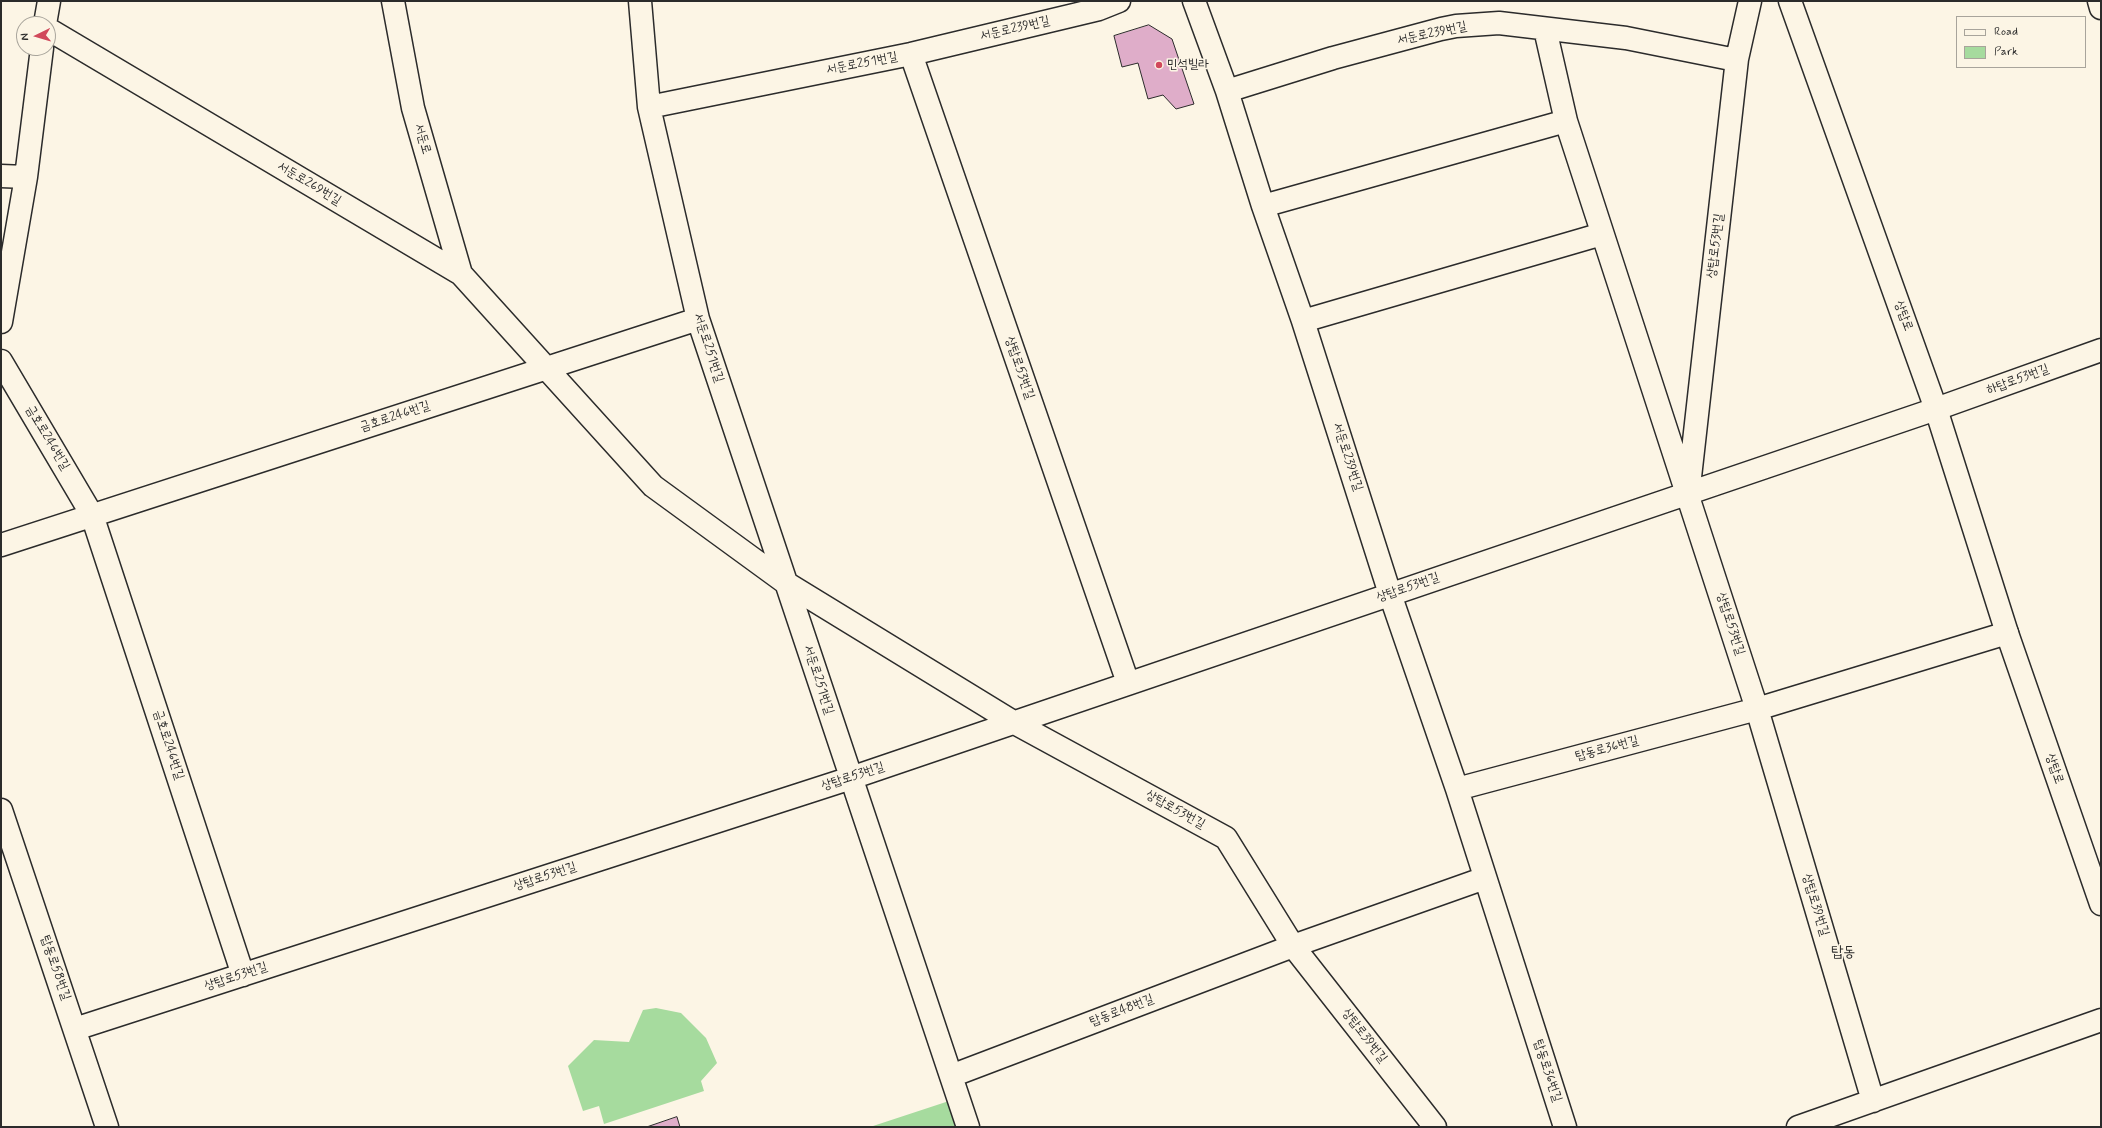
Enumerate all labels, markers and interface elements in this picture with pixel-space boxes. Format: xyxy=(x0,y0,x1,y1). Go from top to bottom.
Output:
street label: 서둔로239번길 xyxy=(979,13,1051,45)
north arrow xyxy=(16,16,56,56)
legend xyxy=(1956,16,2086,68)
street label: 서둔로239번길 xyxy=(1396,19,1468,49)
text: Road xyxy=(1994,24,2018,40)
text: N xyxy=(18,33,32,41)
text: Park xyxy=(1994,44,2018,60)
street label: 서둔로251번길 xyxy=(825,49,899,79)
place label: 민석빌라 xyxy=(1167,57,1209,73)
marker: 민석빌라 xyxy=(1154,60,1164,70)
street label: 서둔로 xyxy=(410,122,434,156)
street label: 서둔로269번길 xyxy=(274,159,344,209)
street label: 상탑로53번길 xyxy=(1704,213,1728,279)
street label: 상탑로 xyxy=(1890,299,1916,333)
street label: 서둔로251번길 xyxy=(689,311,727,385)
street label: 상탑로53번길 xyxy=(1001,335,1037,401)
street label: 하탑로53번길 xyxy=(1985,361,2051,399)
street label: 금호로246번길 xyxy=(358,398,432,436)
street label: 금호로246번길 xyxy=(22,403,72,473)
street label: 서둔로239번길 xyxy=(1329,421,1365,493)
street label: 상탑로53번길 xyxy=(1375,570,1441,606)
street label: 상탑로53번길 xyxy=(1712,590,1748,658)
street label: 서둔로251번길 xyxy=(799,643,837,717)
street label: 금호로246번길 xyxy=(149,708,187,782)
street label: 탑동로36번길 xyxy=(1574,733,1640,765)
street label: 상탑로 xyxy=(2042,752,2066,786)
street label: 상탑로53번길 xyxy=(819,759,887,795)
street label: 상탑로53번길 xyxy=(1143,787,1207,833)
street label: 상탑로53번길 xyxy=(511,859,579,895)
street label: 상탑로39번길 xyxy=(1798,872,1832,938)
street label: 탑동로58번길 xyxy=(37,934,73,1002)
district label: 탑동 xyxy=(1831,944,1855,962)
street label: 상탑로53번길 xyxy=(202,959,270,995)
street label: 탑동로48번길 xyxy=(1088,992,1156,1030)
street label: 상탑로39번길 xyxy=(1338,1006,1390,1066)
street label: 탑동로36번길 xyxy=(1530,1038,1564,1104)

